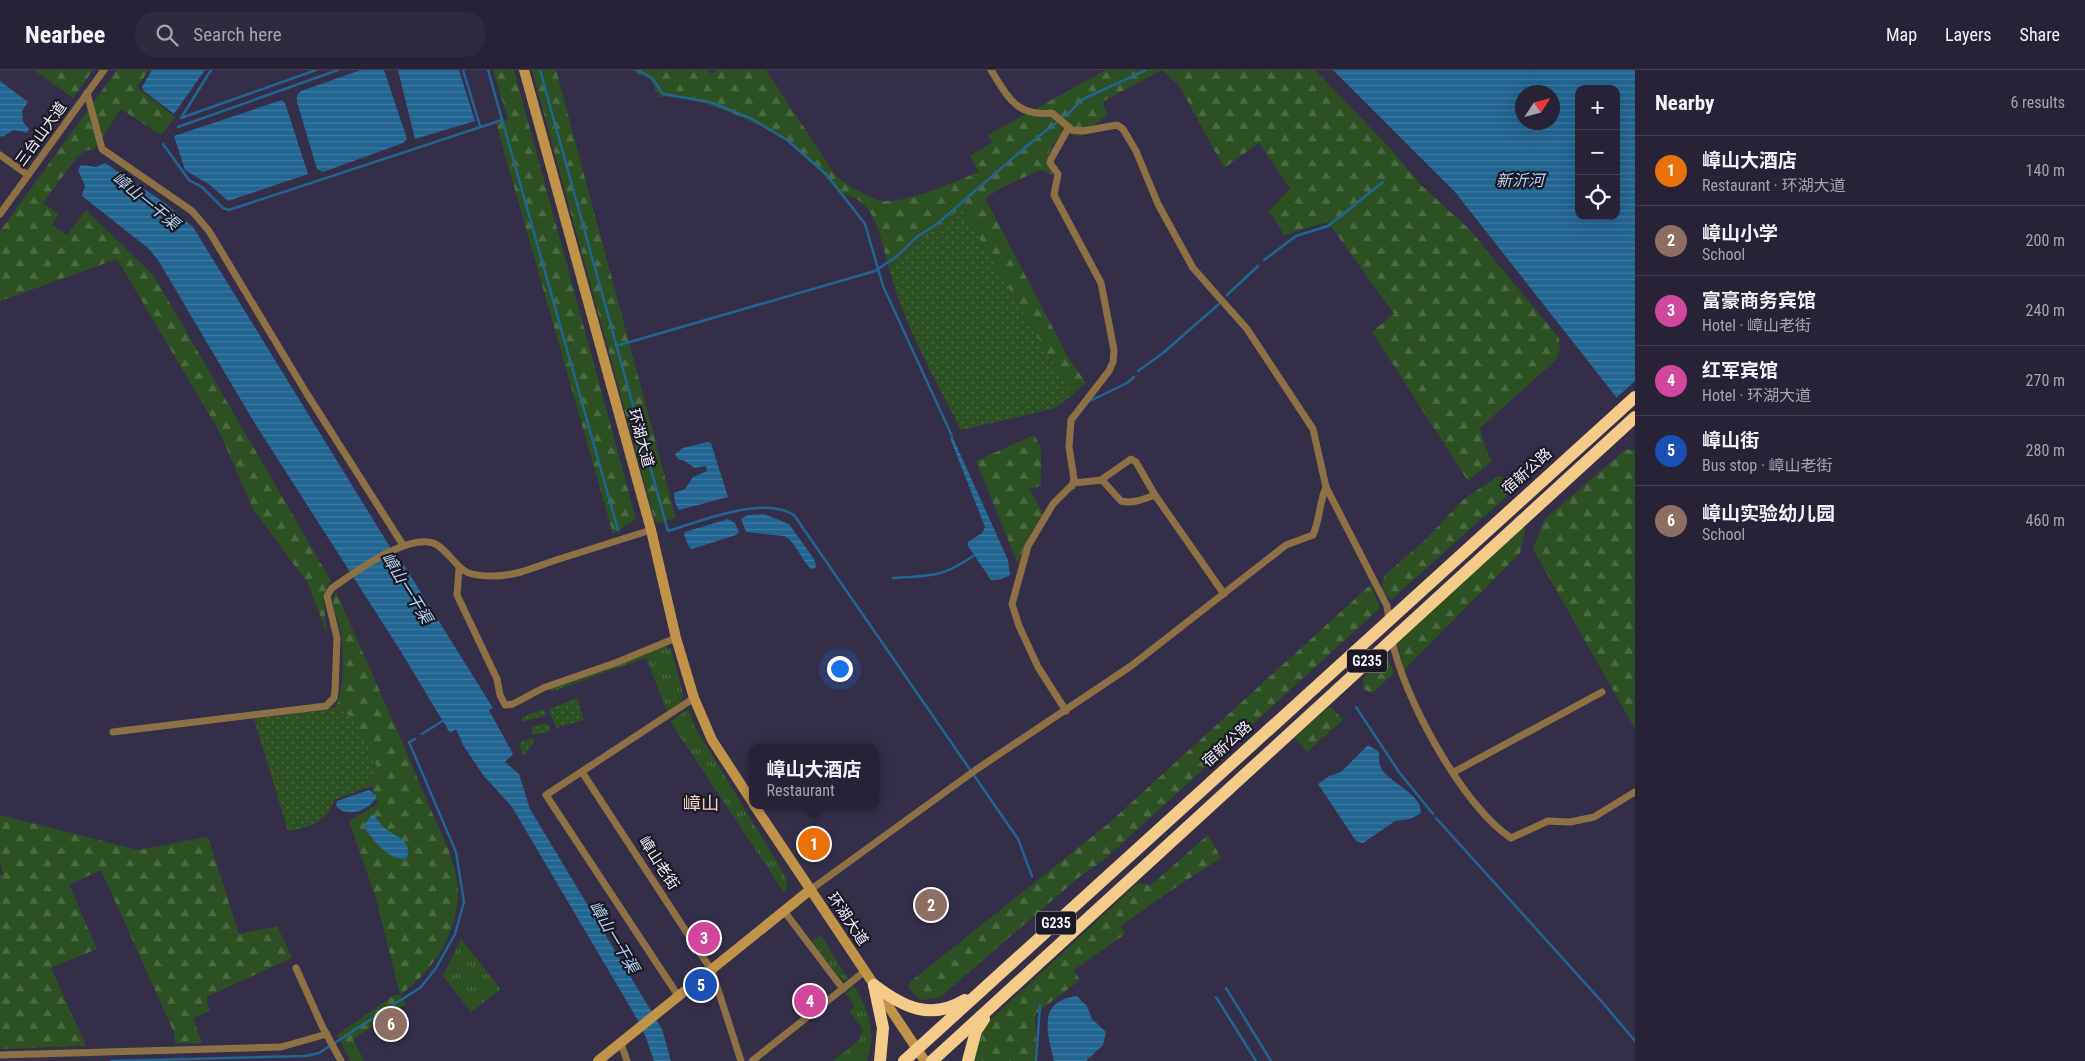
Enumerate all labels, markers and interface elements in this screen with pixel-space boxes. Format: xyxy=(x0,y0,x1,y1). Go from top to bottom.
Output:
search box xyxy=(135,12,485,57)
text: Nearbee xyxy=(25,21,105,49)
icon: search xyxy=(153,21,181,49)
text: Search here xyxy=(193,23,282,46)
text: Map xyxy=(1886,24,1917,45)
text: Layers xyxy=(1945,24,1992,45)
text: Share xyxy=(2020,24,2060,45)
north arrow xyxy=(1515,85,1560,130)
map controls xyxy=(1575,85,1620,220)
button: + xyxy=(1575,85,1620,130)
text: Nearby xyxy=(1655,91,1714,115)
text: 6 results xyxy=(2010,93,2065,112)
street label: 三台山大道 xyxy=(12,98,70,170)
button: − xyxy=(1575,130,1620,175)
text: 嶂山大酒店 xyxy=(1702,149,1797,172)
text: 1 xyxy=(1667,161,1675,180)
text: 140 m xyxy=(2026,161,2065,180)
water label: 嶂山一干渠 xyxy=(109,168,185,235)
water label: 新沂河 xyxy=(1496,171,1547,190)
button: locate xyxy=(1575,175,1620,220)
text: Restaurant · 环湖大道 xyxy=(1702,176,1845,195)
text: 嶂山小学 xyxy=(1702,222,1778,245)
text: 2 xyxy=(1667,231,1675,250)
text: 200 m xyxy=(2026,231,2065,250)
text: School xyxy=(1702,245,1745,264)
text: 富豪商务宾馆 xyxy=(1702,289,1816,312)
text: 3 xyxy=(1667,301,1675,320)
text: 240 m xyxy=(2026,301,2065,320)
text: Hotel · 嶂山老街 xyxy=(1702,316,1811,335)
text: 红军宾馆 xyxy=(1702,359,1778,382)
text: 4 xyxy=(1667,371,1675,390)
text: 270 m xyxy=(2026,371,2065,390)
text: Hotel · 环湖大道 xyxy=(1702,386,1811,405)
street label: 环湖大道 xyxy=(625,407,657,469)
text: 嶂山街 xyxy=(1702,429,1759,452)
text: 5 xyxy=(1667,441,1675,460)
text: 280 m xyxy=(2026,441,2065,460)
street label: 宿新公路 xyxy=(1499,444,1555,498)
text: Bus stop · 嶂山老街 xyxy=(1702,456,1832,475)
text: 嶂山实验幼儿园 xyxy=(1702,502,1835,525)
text: 6 xyxy=(1667,511,1675,530)
text: 460 m xyxy=(2026,511,2065,530)
text: School xyxy=(1702,525,1745,544)
water label: 嶂山一干渠 xyxy=(378,549,437,629)
road number: G235 xyxy=(1347,650,1387,672)
your location xyxy=(827,656,853,682)
street label: 宿新公路 xyxy=(1199,717,1255,771)
popup xyxy=(749,744,879,809)
text: 嶂山大酒店 xyxy=(766,758,862,781)
text: Restaurant xyxy=(766,781,835,800)
district label: 嶂山 xyxy=(683,793,719,814)
pin: 1 xyxy=(798,825,830,863)
street label: 嶂山老街 xyxy=(635,833,683,893)
pin: 2 xyxy=(915,886,947,924)
street label: 环湖大道 xyxy=(824,889,872,949)
water label: 嶂山一干渠 xyxy=(585,898,644,978)
road number: G235 xyxy=(1036,911,1076,934)
pin: 3 xyxy=(688,919,720,957)
pin: 5 xyxy=(685,966,717,1004)
pin: 4 xyxy=(794,982,826,1020)
pin: 6 xyxy=(375,1005,407,1043)

